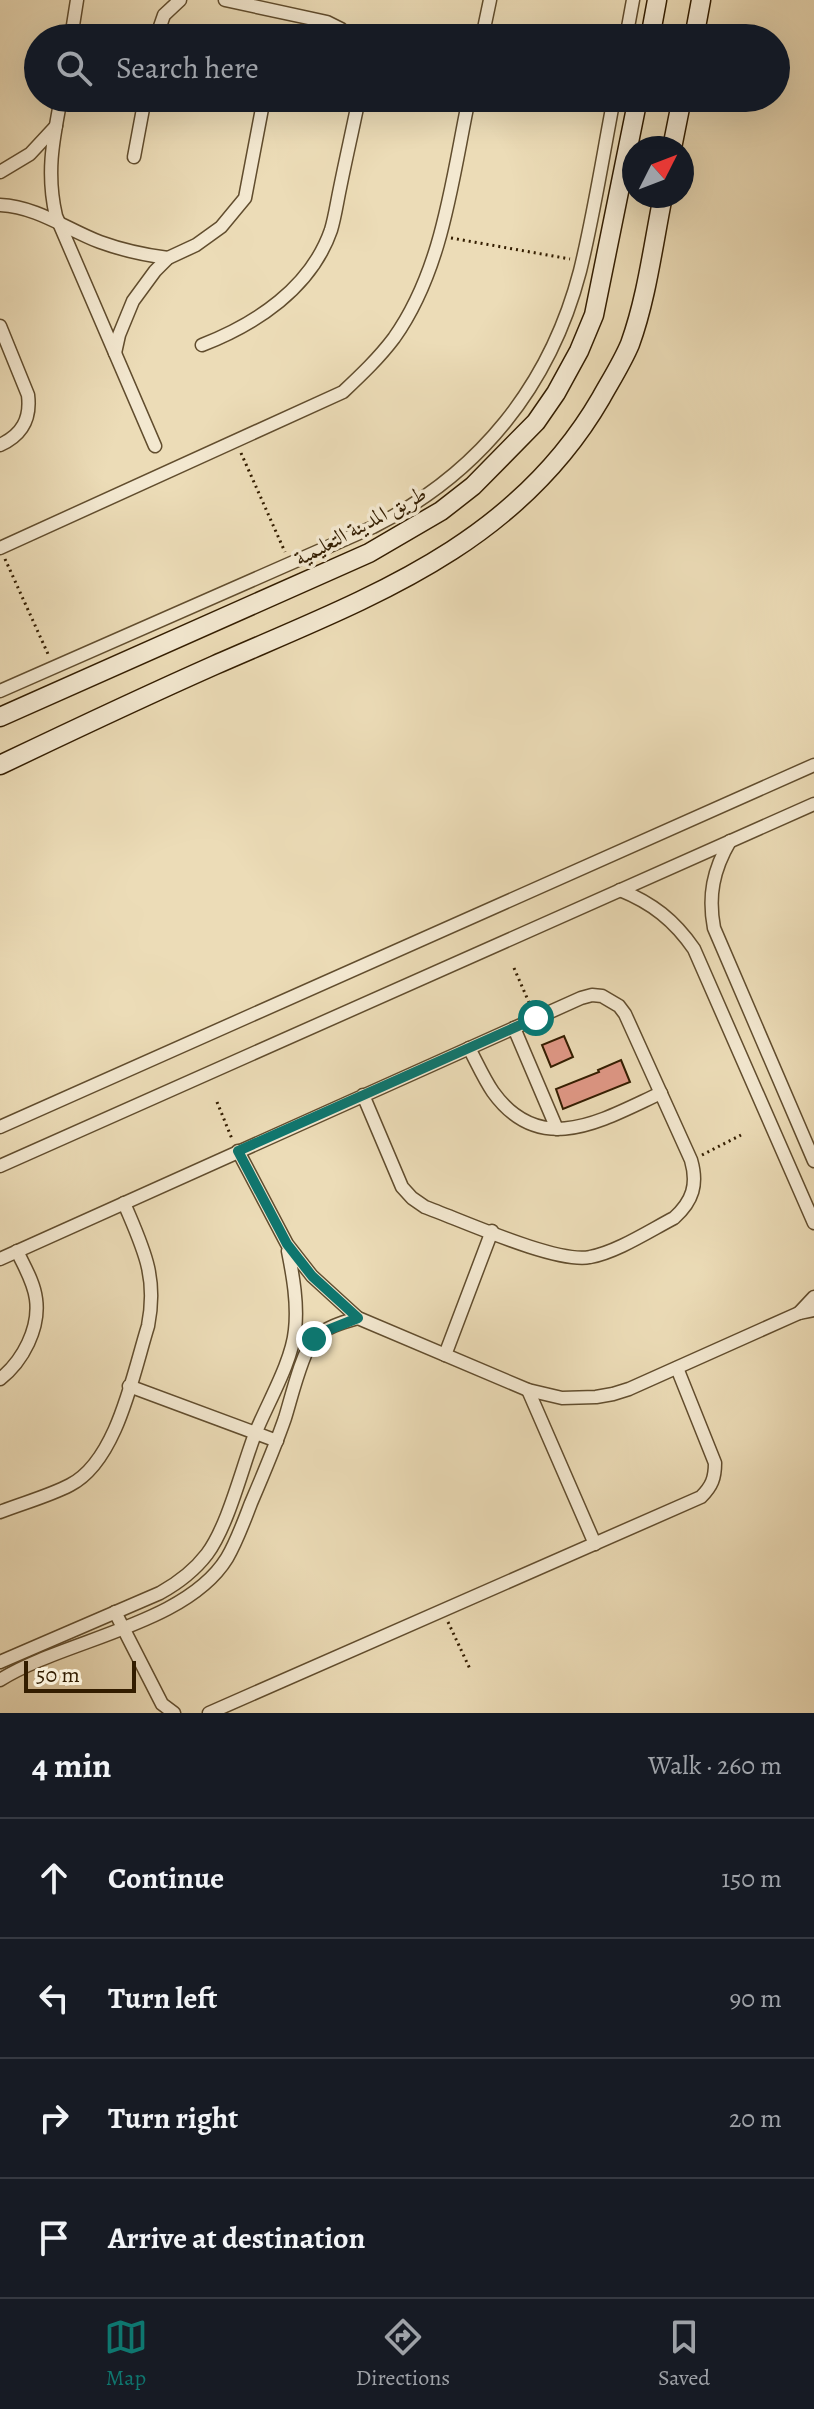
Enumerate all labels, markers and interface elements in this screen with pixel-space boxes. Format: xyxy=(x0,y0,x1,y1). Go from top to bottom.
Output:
search box xyxy=(24,24,790,112)
icon: search xyxy=(52,46,96,90)
text: Search here xyxy=(116,48,259,88)
north arrow xyxy=(622,136,694,208)
street label: طريق المدينة التعليمية xyxy=(289,478,432,573)
route start xyxy=(518,1000,554,1036)
route end xyxy=(296,1321,332,1357)
scale bar xyxy=(24,1657,136,1693)
text: 50 m xyxy=(36,1660,80,1690)
text: 4 min xyxy=(32,1742,111,1789)
text: Walk · 260 m xyxy=(648,1748,782,1783)
icon: ahead xyxy=(32,1856,76,1900)
text: Continue xyxy=(108,1858,224,1898)
text: 150 m xyxy=(721,1861,782,1896)
icon: left xyxy=(32,1976,76,2020)
text: Turn left xyxy=(108,1978,217,2018)
text: 90 m xyxy=(730,1981,782,2016)
icon: right xyxy=(32,2096,76,2140)
text: Turn right xyxy=(108,2098,238,2138)
text: 20 m xyxy=(729,2101,782,2136)
icon: arrive xyxy=(32,2216,76,2260)
text: Arrive at destination xyxy=(108,2218,365,2258)
tab: Map xyxy=(104,2315,148,2393)
tab: Directions xyxy=(356,2315,450,2393)
tab: Saved xyxy=(658,2315,710,2393)

